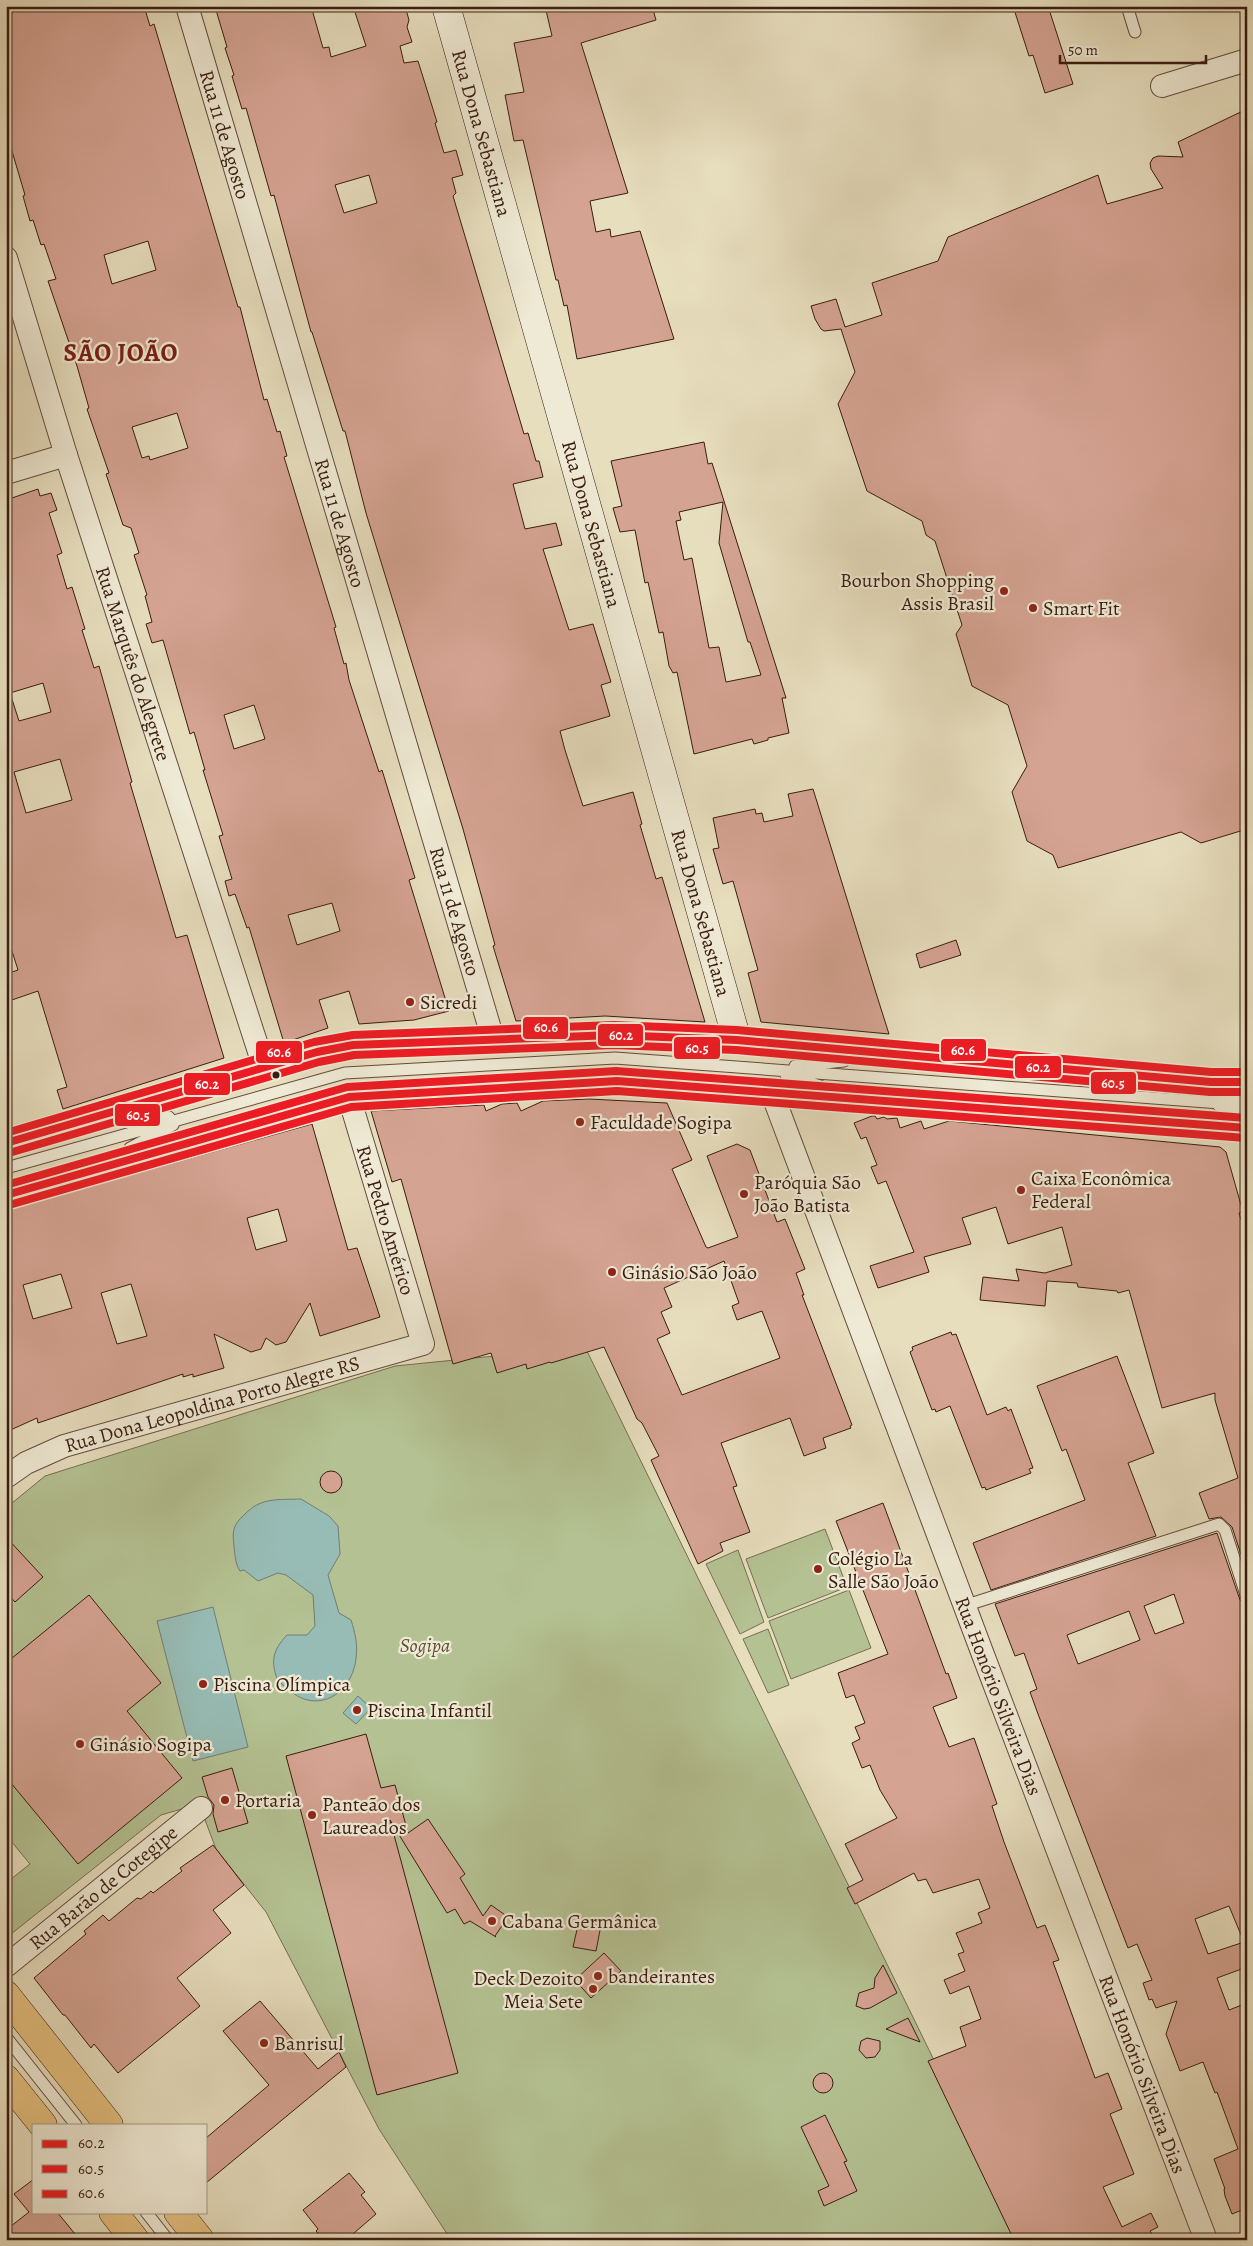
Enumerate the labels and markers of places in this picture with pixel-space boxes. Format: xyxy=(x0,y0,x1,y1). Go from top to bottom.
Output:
place label: Bourbon Shopping Assis Brasil xyxy=(840,567,994,617)
marker: Bourbon Shopping Assis Brasil xyxy=(998,585,1010,597)
place label: Smart Fit xyxy=(1043,595,1120,622)
marker: Smart Fit xyxy=(1027,602,1039,614)
place label: Sicredi xyxy=(420,989,477,1016)
marker: Sicredi xyxy=(404,996,416,1008)
unlabelled marker xyxy=(271,1070,281,1080)
place label: Faculdade Sogipa xyxy=(590,1109,733,1136)
marker: Faculdade Sogipa xyxy=(574,1116,586,1128)
place label: Caixa Econômica Federal xyxy=(1031,1165,1172,1215)
place label: Paróquia São João Batista xyxy=(754,1169,861,1219)
marker: Caixa Econômica Federal xyxy=(1015,1184,1027,1196)
marker: Paróquia São João Batista xyxy=(738,1188,750,1200)
place label: Ginásio São João xyxy=(622,1259,757,1286)
marker: Ginásio São João xyxy=(606,1266,618,1278)
place label: Colégio La Salle São João xyxy=(828,1545,939,1595)
marker: Colégio La Salle São João xyxy=(812,1563,824,1575)
place label: Piscina Olímpica xyxy=(213,1671,351,1698)
marker: Piscina Olímpica xyxy=(197,1678,209,1690)
place label: Piscina Infantil xyxy=(367,1697,492,1724)
marker: Piscina Infantil xyxy=(351,1704,363,1716)
place label: Ginásio Sogipa xyxy=(90,1731,213,1758)
marker: Ginásio Sogipa xyxy=(74,1738,86,1750)
place label: Portaria xyxy=(235,1787,302,1814)
place label: Panteão dos Laureados xyxy=(322,1791,420,1841)
marker: Portaria xyxy=(219,1794,231,1806)
marker: Panteão dos Laureados xyxy=(306,1809,318,1821)
place label: Cabana Germânica xyxy=(502,1908,658,1935)
marker: Cabana Germânica xyxy=(486,1915,498,1927)
place label: bandeirantes xyxy=(608,1963,715,1990)
place label: Deck Dezoito Meia Sete xyxy=(473,1965,583,2015)
marker: bandeirantes xyxy=(592,1970,604,1982)
marker: Deck Dezoito Meia Sete xyxy=(587,1983,599,1995)
place label: Banrisul xyxy=(274,2030,343,2057)
marker: Banrisul xyxy=(258,2037,270,2049)

